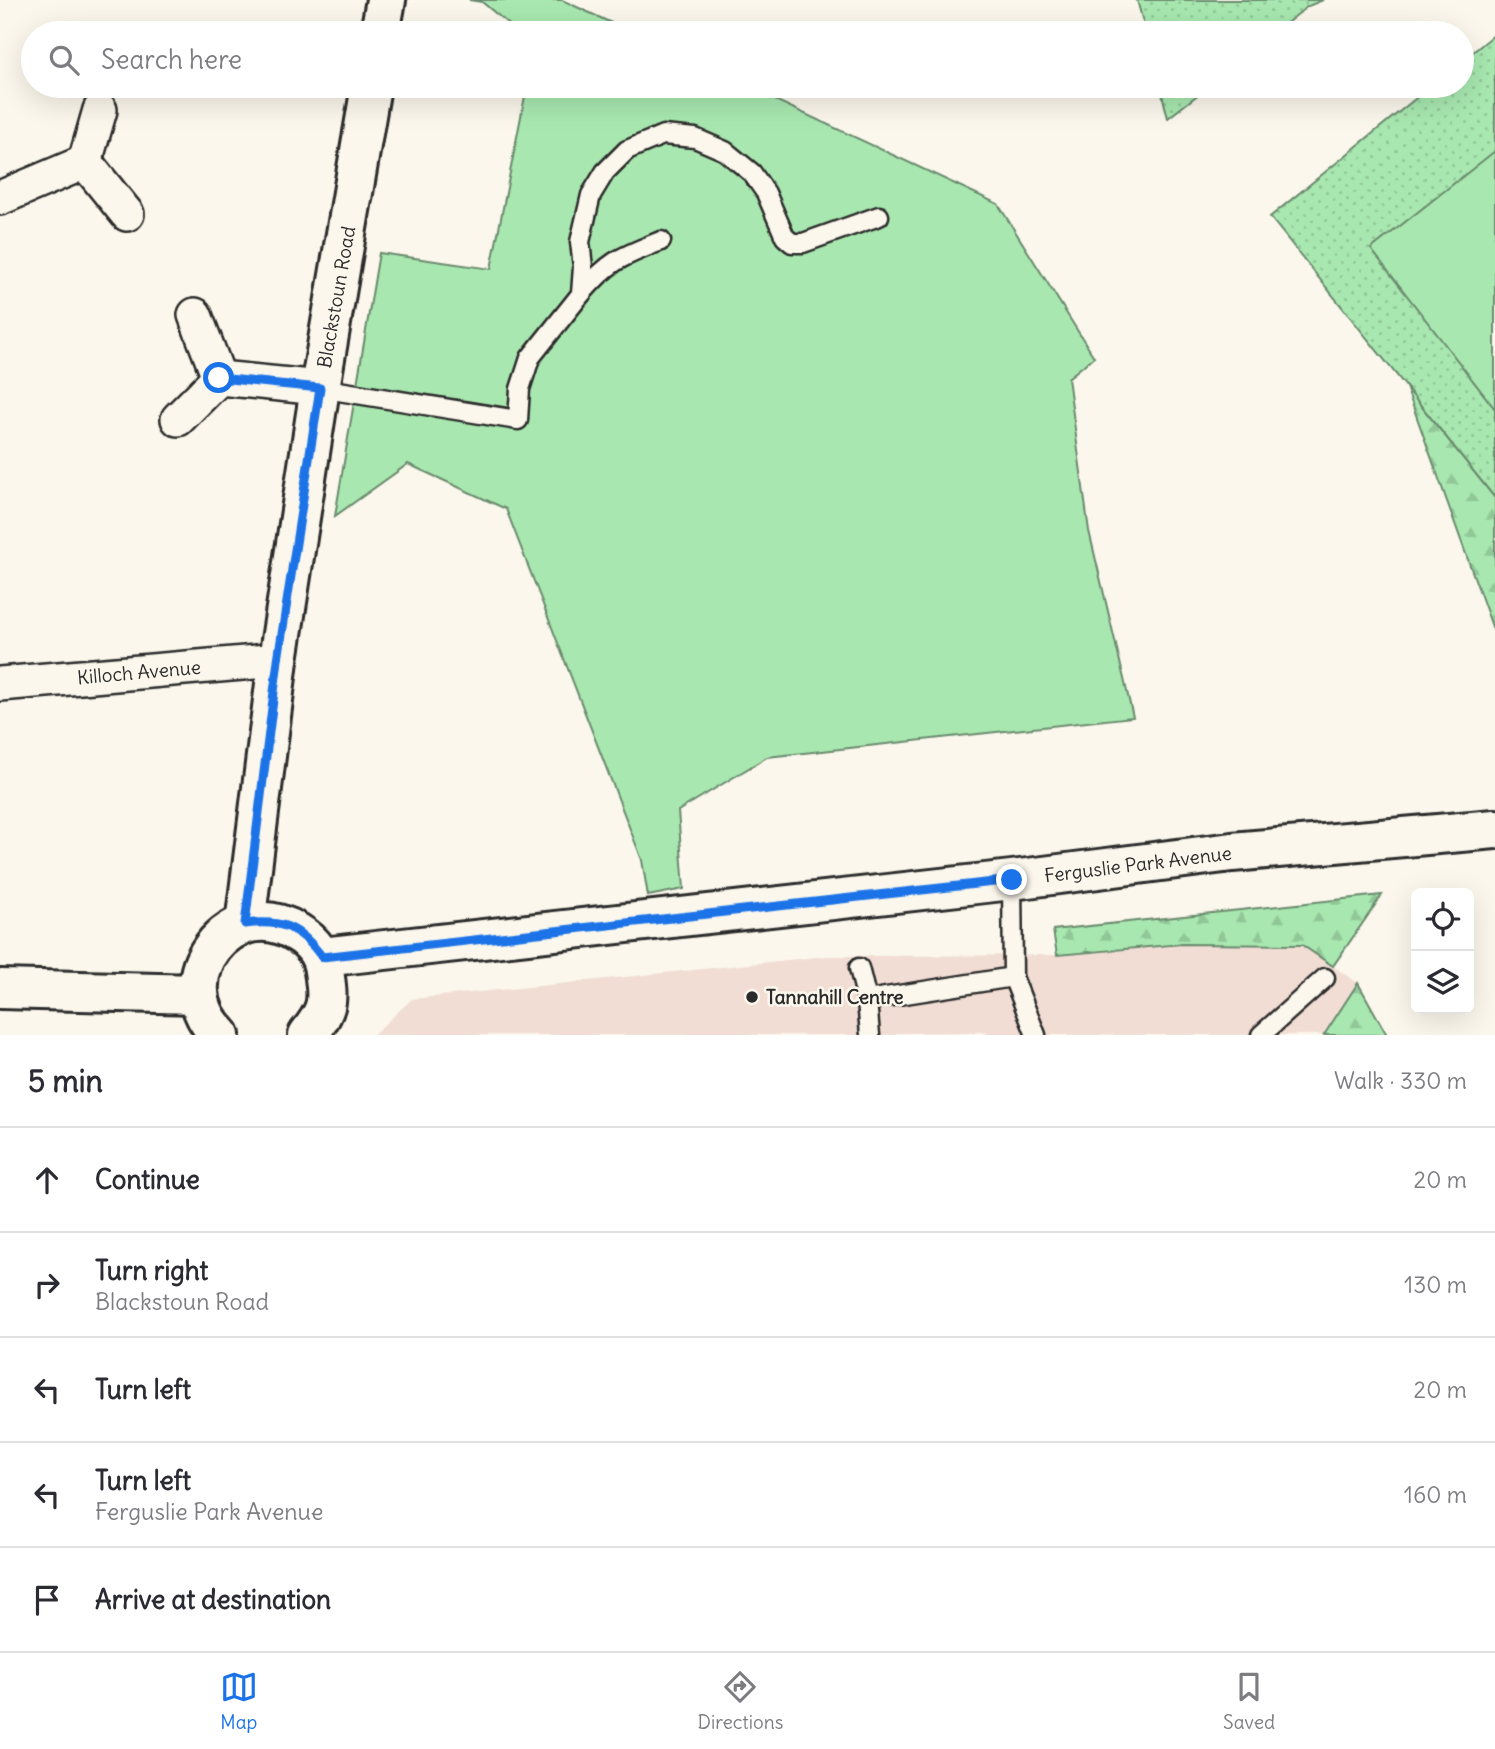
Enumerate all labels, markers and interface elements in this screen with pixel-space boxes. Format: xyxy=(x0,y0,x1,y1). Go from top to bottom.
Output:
search box xyxy=(21,21,1474,98)
icon: search xyxy=(45,41,83,79)
text: Search here xyxy=(101,43,242,76)
street label: Blackstoun Road xyxy=(312,224,360,370)
route start xyxy=(203,362,234,393)
street label: Killoch Avenue xyxy=(76,655,202,689)
street label: Ferguslie Park Avenue xyxy=(1043,841,1233,887)
route end xyxy=(996,864,1027,895)
map controls xyxy=(1411,888,1474,1014)
button: locate xyxy=(1411,888,1474,951)
button: layers xyxy=(1411,951,1474,1014)
place label: Tannahill Centre xyxy=(766,985,904,1009)
marker: Tannahill Centre xyxy=(744,989,760,1005)
text: 5 min xyxy=(28,1062,103,1100)
text: Walk · 330 m xyxy=(1334,1066,1467,1095)
icon: ahead xyxy=(28,1161,66,1199)
text: Continue xyxy=(95,1163,200,1196)
text: 20 m xyxy=(1414,1165,1467,1194)
text: Turn right xyxy=(95,1254,208,1287)
icon: right xyxy=(28,1266,66,1304)
text: 130 m xyxy=(1404,1270,1467,1299)
text: Blackstoun Road xyxy=(95,1287,269,1316)
icon: left xyxy=(28,1371,66,1409)
text: Turn left xyxy=(95,1373,191,1406)
text: 20 m xyxy=(1414,1375,1467,1404)
text: Turn left xyxy=(95,1464,191,1497)
icon: left xyxy=(28,1476,66,1514)
text: 160 m xyxy=(1404,1480,1467,1509)
text: Ferguslie Park Avenue xyxy=(95,1497,323,1526)
icon: arrive xyxy=(28,1581,66,1619)
text: Arrive at destination xyxy=(95,1583,331,1616)
tab: Map xyxy=(220,1668,258,1734)
tab: Directions xyxy=(698,1668,783,1734)
tab: Saved xyxy=(1223,1668,1275,1734)

